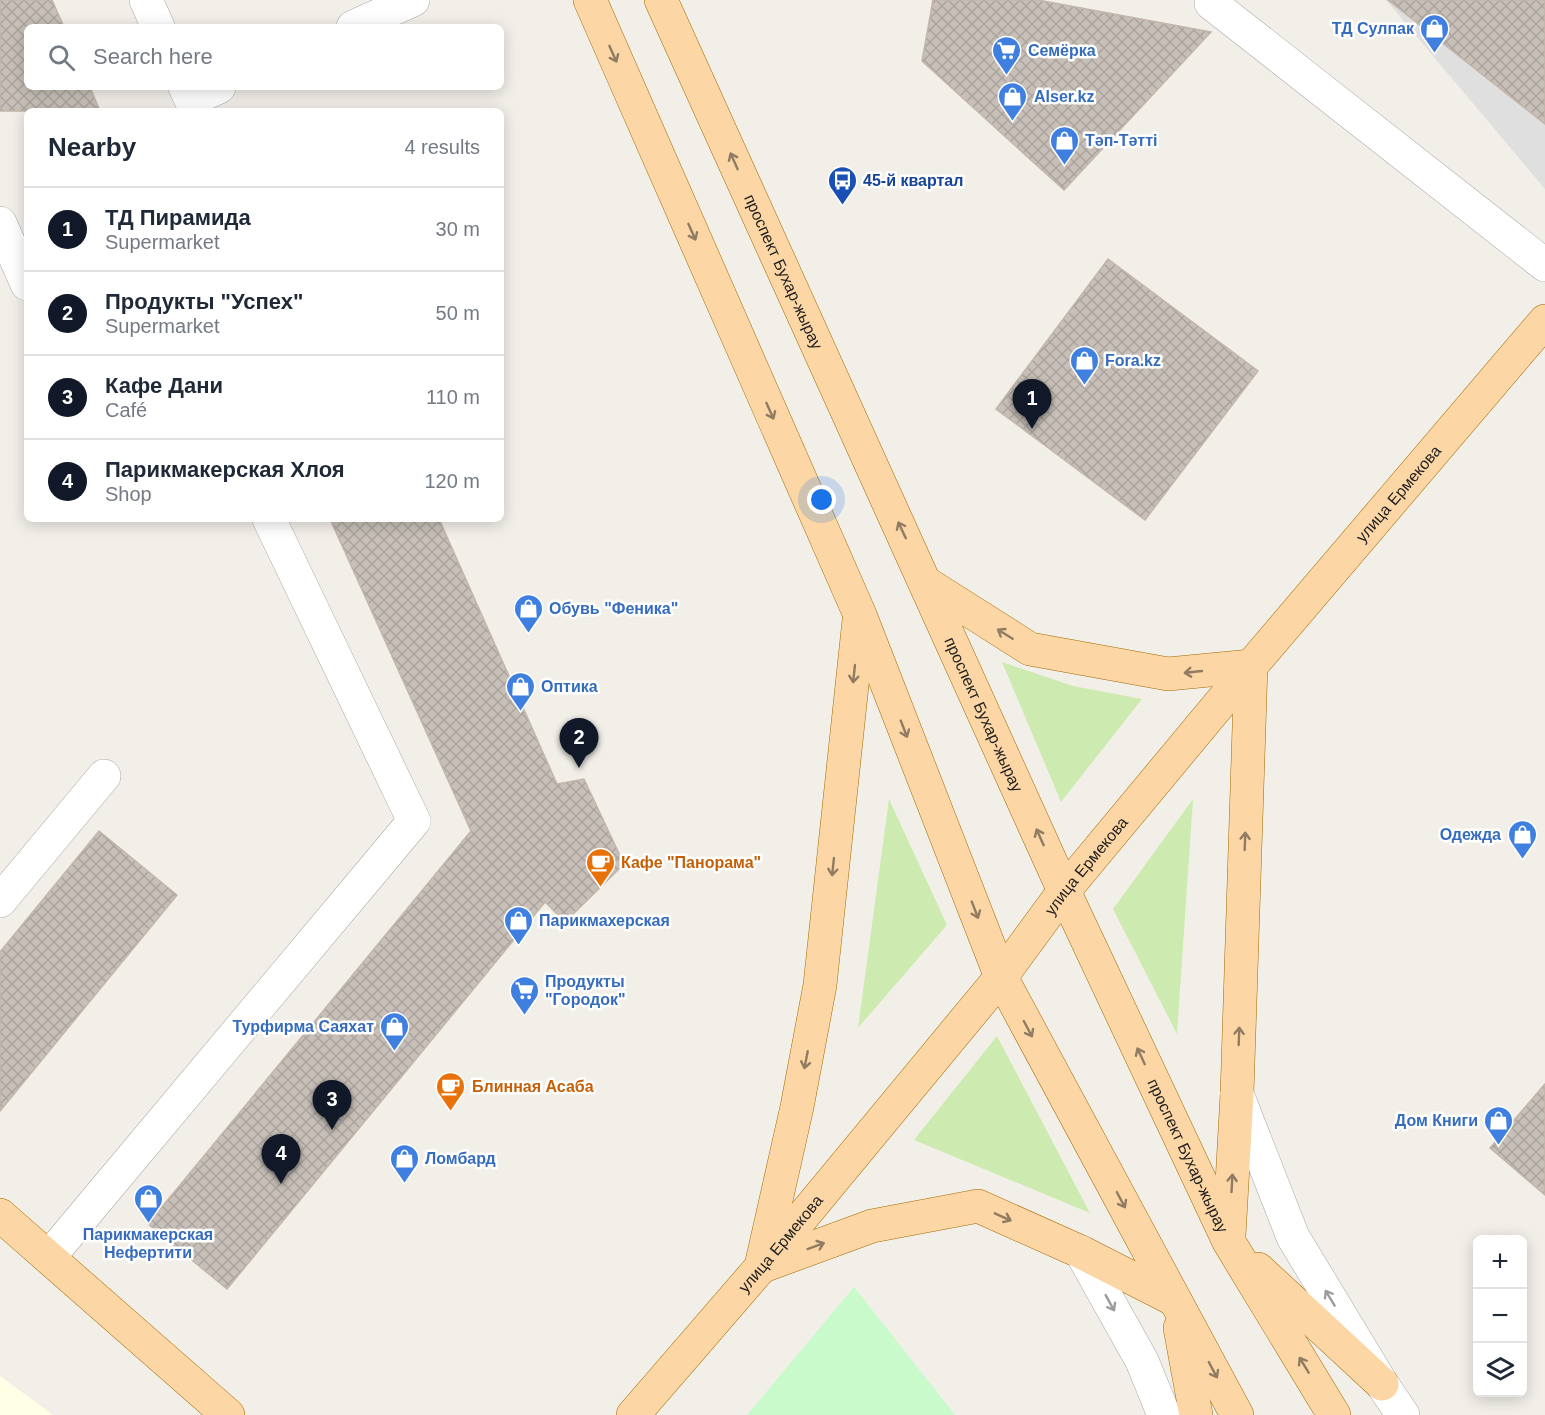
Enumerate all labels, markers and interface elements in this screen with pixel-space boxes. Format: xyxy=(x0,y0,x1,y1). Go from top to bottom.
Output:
shop icon: ТД Сулпак xyxy=(1419,12,1451,54)
place label: ТД Сулпак xyxy=(1332,20,1415,37)
search box xyxy=(24,24,504,90)
supermarket icon: Семёрка xyxy=(991,34,1023,76)
icon: search xyxy=(45,41,78,74)
place label: Семёрка xyxy=(1028,42,1096,59)
text: Search here xyxy=(93,44,213,69)
one-way arrow xyxy=(608,44,620,62)
shop icon: Alser.kz xyxy=(997,80,1029,122)
place label: Alser.kz xyxy=(1034,88,1094,105)
shop icon: Тәп-Тәтті xyxy=(1048,124,1080,166)
text: Nearby xyxy=(48,132,136,162)
place label: Тәп-Тәтті xyxy=(1085,132,1157,149)
text: 4 results xyxy=(404,136,480,158)
one-way arrow xyxy=(728,153,739,171)
bus stop icon: 45-й квартал xyxy=(826,164,858,206)
place label: 45-й квартал xyxy=(863,172,963,189)
street label: проспект Бухар-жырау xyxy=(741,191,826,352)
text: ТД Пирамида xyxy=(105,205,251,230)
text: 1 xyxy=(62,218,73,240)
text: 30 m xyxy=(436,218,480,240)
one-way arrow xyxy=(687,222,698,241)
text: Supermarket xyxy=(105,231,220,253)
text: Продукты "Успех" xyxy=(105,289,303,314)
text: 2 xyxy=(62,302,73,324)
text: 50 m xyxy=(436,302,480,324)
text: Supermarket xyxy=(105,315,220,337)
shop icon: Fora.kz xyxy=(1068,344,1100,386)
place label: Fora.kz xyxy=(1105,352,1161,369)
text: Кафе Дани xyxy=(105,373,223,398)
pin: 1 xyxy=(1012,380,1052,429)
text: 3 xyxy=(62,386,73,408)
text: 110 m xyxy=(426,386,480,408)
text: Café xyxy=(105,399,147,421)
one-way arrow xyxy=(765,401,777,419)
street label: улица Ермекова xyxy=(1352,442,1444,545)
text: Парикмакерская Хлоя xyxy=(105,457,345,482)
text: 4 xyxy=(62,470,73,492)
text: 120 m xyxy=(424,470,480,492)
text: Shop xyxy=(105,483,152,505)
your location xyxy=(807,485,836,514)
one-way arrow xyxy=(895,521,906,539)
shop icon: Обувь "Феника" xyxy=(512,592,544,634)
place label: Обувь "Феника" xyxy=(549,600,678,617)
one-way arrow xyxy=(997,627,1014,639)
street label: проспект Бухар-жырау xyxy=(942,634,1026,794)
one-way arrow xyxy=(848,663,859,683)
one-way arrow xyxy=(1184,667,1204,678)
shop icon: Оптика xyxy=(504,670,536,712)
place label: Оптика xyxy=(541,678,598,695)
pin: 2 xyxy=(560,718,598,768)
one-way arrow xyxy=(899,719,910,737)
street label: улица Ермекова xyxy=(1041,813,1131,918)
shop icon: Одежда xyxy=(1506,818,1538,860)
place label: Одежда xyxy=(1440,826,1501,843)
one-way arrow xyxy=(1034,829,1045,847)
one-way arrow xyxy=(1240,831,1251,851)
cafe icon: Кафе "Панорама" xyxy=(584,846,616,888)
place label: Кафе "Панорама" xyxy=(621,854,761,871)
one-way arrow xyxy=(827,857,838,877)
one-way arrow xyxy=(970,901,981,919)
shop icon: Парикмахерская xyxy=(502,904,534,946)
place label: Парикмахерская xyxy=(539,912,670,929)
place label: Продукты "Городок" xyxy=(545,973,626,1008)
supermarket icon: Продукты "Городок" xyxy=(508,974,540,1016)
shop icon: Турфирма Саяхат xyxy=(379,1010,411,1052)
place label: Турфирма Саяхат xyxy=(232,1018,374,1035)
one-way arrow xyxy=(1023,1019,1034,1037)
one-way arrow xyxy=(1233,1026,1244,1046)
one-way arrow xyxy=(1135,1047,1147,1065)
one-way arrow xyxy=(800,1050,811,1070)
cafe icon: Блинная Асаба xyxy=(435,1070,467,1112)
street label: проспект Бухар-жырау xyxy=(1145,1076,1232,1235)
place label: Блинная Асаба xyxy=(472,1078,594,1095)
pin: 3 xyxy=(312,1080,352,1130)
shop icon: Дом Книги xyxy=(1483,1104,1515,1146)
place label: Дом Книги xyxy=(1395,1112,1478,1129)
pin: 4 xyxy=(262,1134,300,1184)
shop icon: Ломбард xyxy=(388,1142,420,1184)
place label: Ломбард xyxy=(425,1150,496,1167)
one-way arrow xyxy=(1226,1174,1237,1194)
shop icon: Парикмакерская Нефертити xyxy=(132,1182,164,1224)
street label: улица Ермекова xyxy=(735,1191,826,1295)
one-way arrow xyxy=(1115,1191,1127,1208)
one-way arrow xyxy=(994,1212,1012,1224)
place label: Парикмакерская Нефертити xyxy=(83,1226,213,1261)
map controls xyxy=(1473,1235,1527,1397)
button: + xyxy=(1473,1235,1527,1289)
one-way arrow xyxy=(806,1240,825,1251)
button: − xyxy=(1473,1289,1527,1343)
one-way arrow xyxy=(1323,1290,1335,1307)
one-way arrow xyxy=(1104,1294,1116,1311)
button: layers xyxy=(1473,1343,1527,1397)
one-way arrow xyxy=(1297,1357,1309,1374)
one-way arrow xyxy=(1208,1360,1219,1378)

